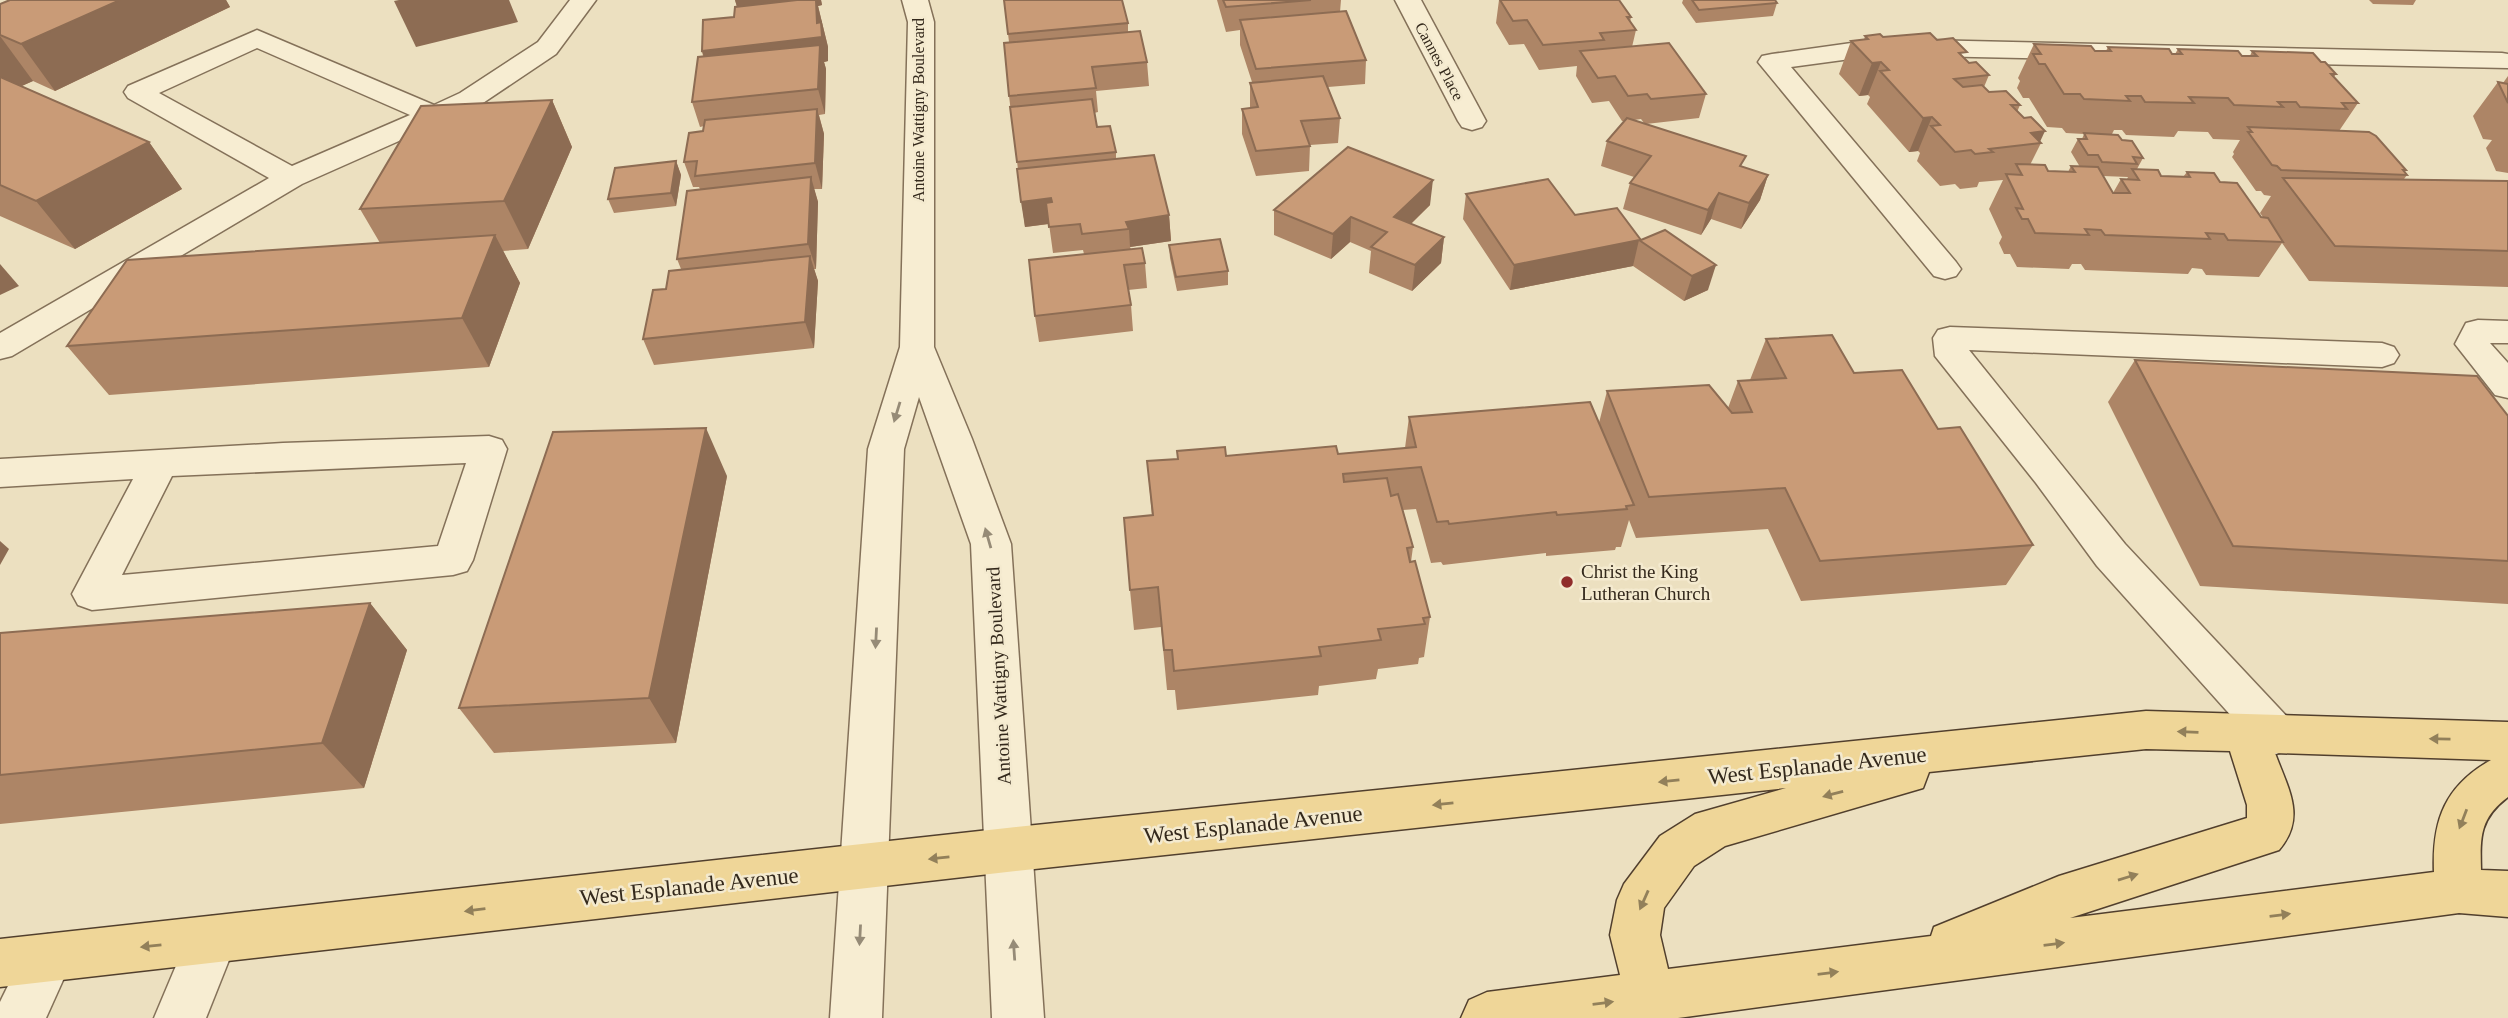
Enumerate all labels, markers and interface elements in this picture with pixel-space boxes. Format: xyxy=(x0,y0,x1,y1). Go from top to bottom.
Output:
street label: Antoine Wattigny Boulevard xyxy=(910,18,928,202)
street label: Cannes Place xyxy=(1412,19,1467,103)
one-way arrow xyxy=(891,402,902,423)
one-way arrow xyxy=(982,527,992,548)
place label: Christ the King Lutheran Church xyxy=(1581,561,1711,604)
street label: Antoine Wattigny Boulevard xyxy=(982,566,1015,786)
marker: Christ the King Lutheran Church xyxy=(1559,574,1575,590)
one-way arrow xyxy=(871,627,882,649)
one-way arrow xyxy=(2177,726,2199,737)
one-way arrow xyxy=(2429,733,2451,745)
street label: West Esplanade Avenue xyxy=(1706,742,1928,789)
one-way arrow xyxy=(1658,775,1680,786)
one-way arrow xyxy=(1823,790,1844,800)
one-way arrow xyxy=(1432,799,1454,810)
street label: West Esplanade Avenue xyxy=(1142,801,1364,848)
one-way arrow xyxy=(2457,809,2468,830)
one-way arrow xyxy=(928,853,950,864)
street label: West Esplanade Avenue xyxy=(578,863,800,910)
one-way arrow xyxy=(2118,871,2139,882)
one-way arrow xyxy=(1638,890,1649,911)
one-way arrow xyxy=(464,904,486,915)
one-way arrow xyxy=(2269,909,2291,920)
one-way arrow xyxy=(855,924,866,946)
one-way arrow xyxy=(2043,938,2065,949)
one-way arrow xyxy=(1008,939,1019,961)
one-way arrow xyxy=(140,941,162,952)
one-way arrow xyxy=(1818,968,1840,979)
one-way arrow xyxy=(1592,997,1614,1008)

